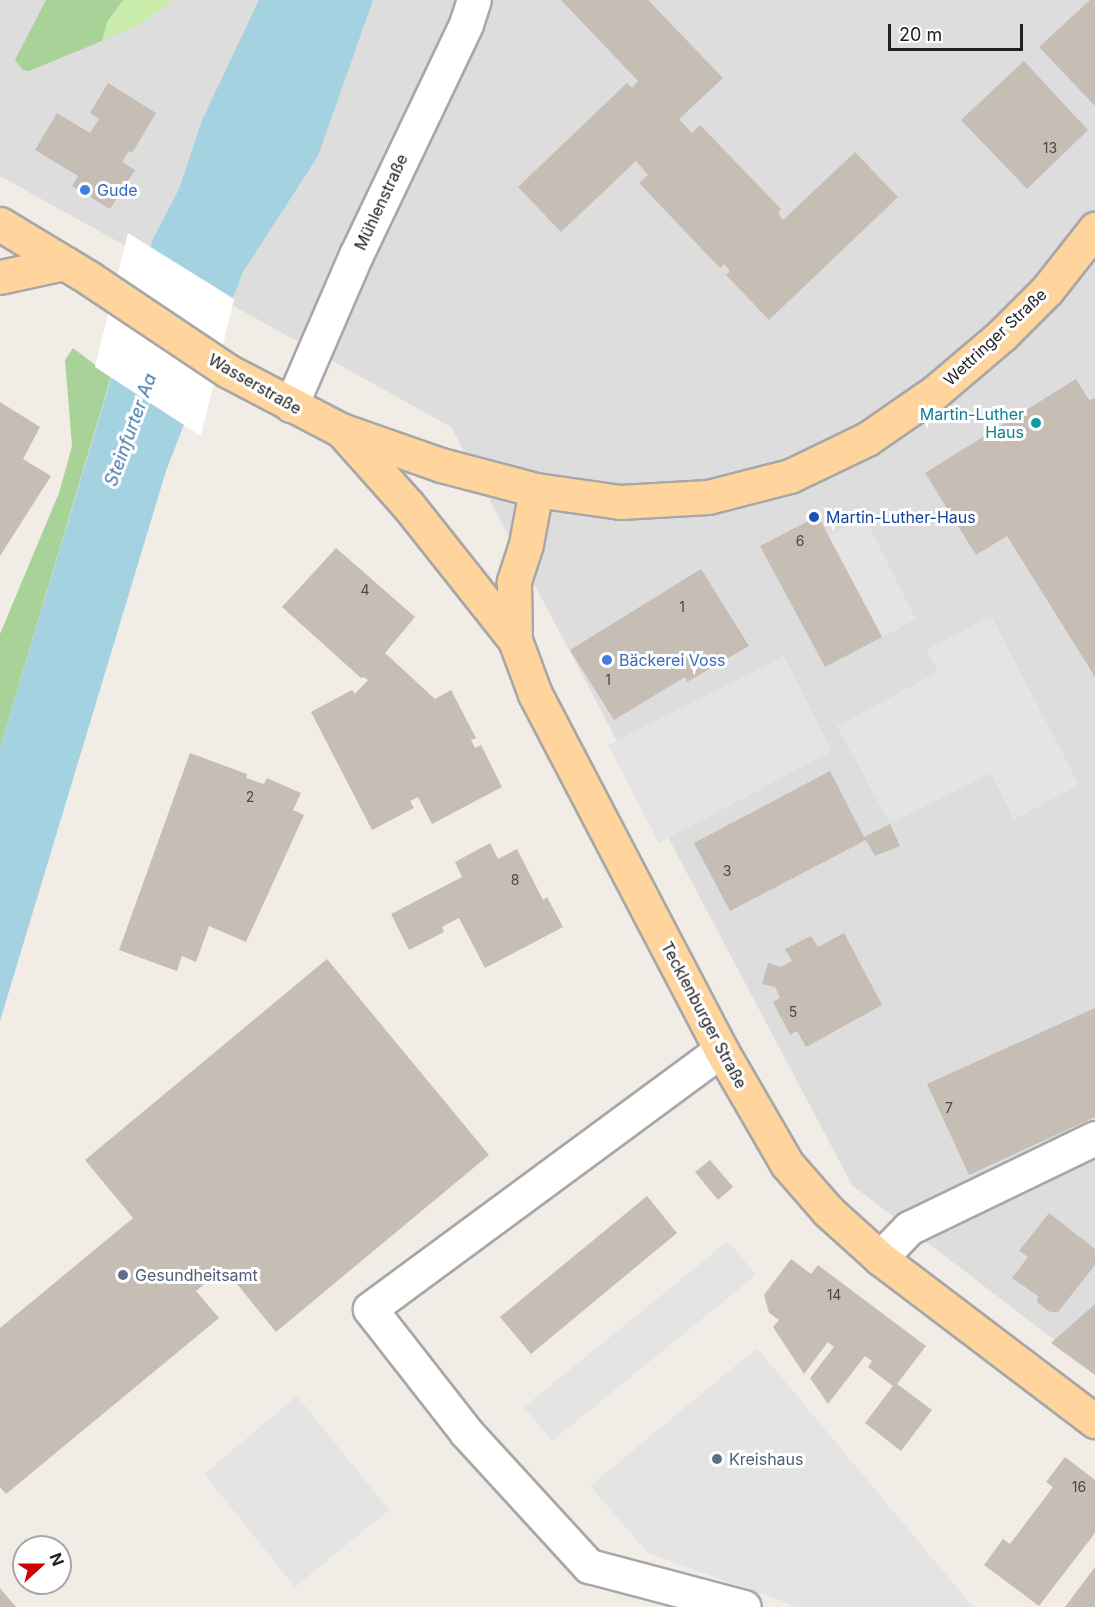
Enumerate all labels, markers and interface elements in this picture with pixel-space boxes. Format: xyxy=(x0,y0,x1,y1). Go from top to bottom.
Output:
scale bar xyxy=(891,12,1026,50)
text: 20 m xyxy=(899,24,942,45)
house number: 13 xyxy=(1043,140,1057,156)
street label: Mühlenstraße xyxy=(350,151,412,253)
place label: Gude xyxy=(97,180,138,200)
marker: Gude xyxy=(78,183,92,197)
street label: Wettringer Straße xyxy=(940,285,1050,389)
street label: Wasserstraße xyxy=(205,350,305,418)
water label: Steinfurter Aa xyxy=(101,371,161,489)
place label: Martin-Luther Haus xyxy=(920,404,1024,442)
marker: Martin-Luther Haus xyxy=(1029,416,1043,430)
place label: Martin-Luther-Haus xyxy=(826,507,976,527)
marker: Martin-Luther-Haus xyxy=(807,510,821,524)
house number: 6 xyxy=(796,533,804,549)
house number: 4 xyxy=(360,582,370,598)
house number: 1 xyxy=(679,599,685,615)
place label: Bäckerei Voss xyxy=(619,650,726,670)
marker: Bäckerei Voss xyxy=(600,653,614,667)
house number: 1 xyxy=(605,672,611,688)
house number: 2 xyxy=(246,789,254,805)
house number: 3 xyxy=(723,863,731,879)
house number: 8 xyxy=(511,872,519,888)
street label: Tecklenburger Straße xyxy=(657,938,751,1092)
house number: 5 xyxy=(789,1004,797,1020)
house number: 7 xyxy=(945,1100,953,1116)
place label: Gesundheitsamt xyxy=(135,1265,258,1285)
marker: Gesundheitsamt xyxy=(116,1268,130,1282)
house number: 14 xyxy=(827,1287,841,1303)
place label: Kreishaus xyxy=(729,1449,804,1469)
marker: Kreishaus xyxy=(710,1452,724,1466)
house number: 16 xyxy=(1072,1479,1086,1495)
north arrow xyxy=(12,1535,72,1595)
text: N xyxy=(45,1550,68,1569)

